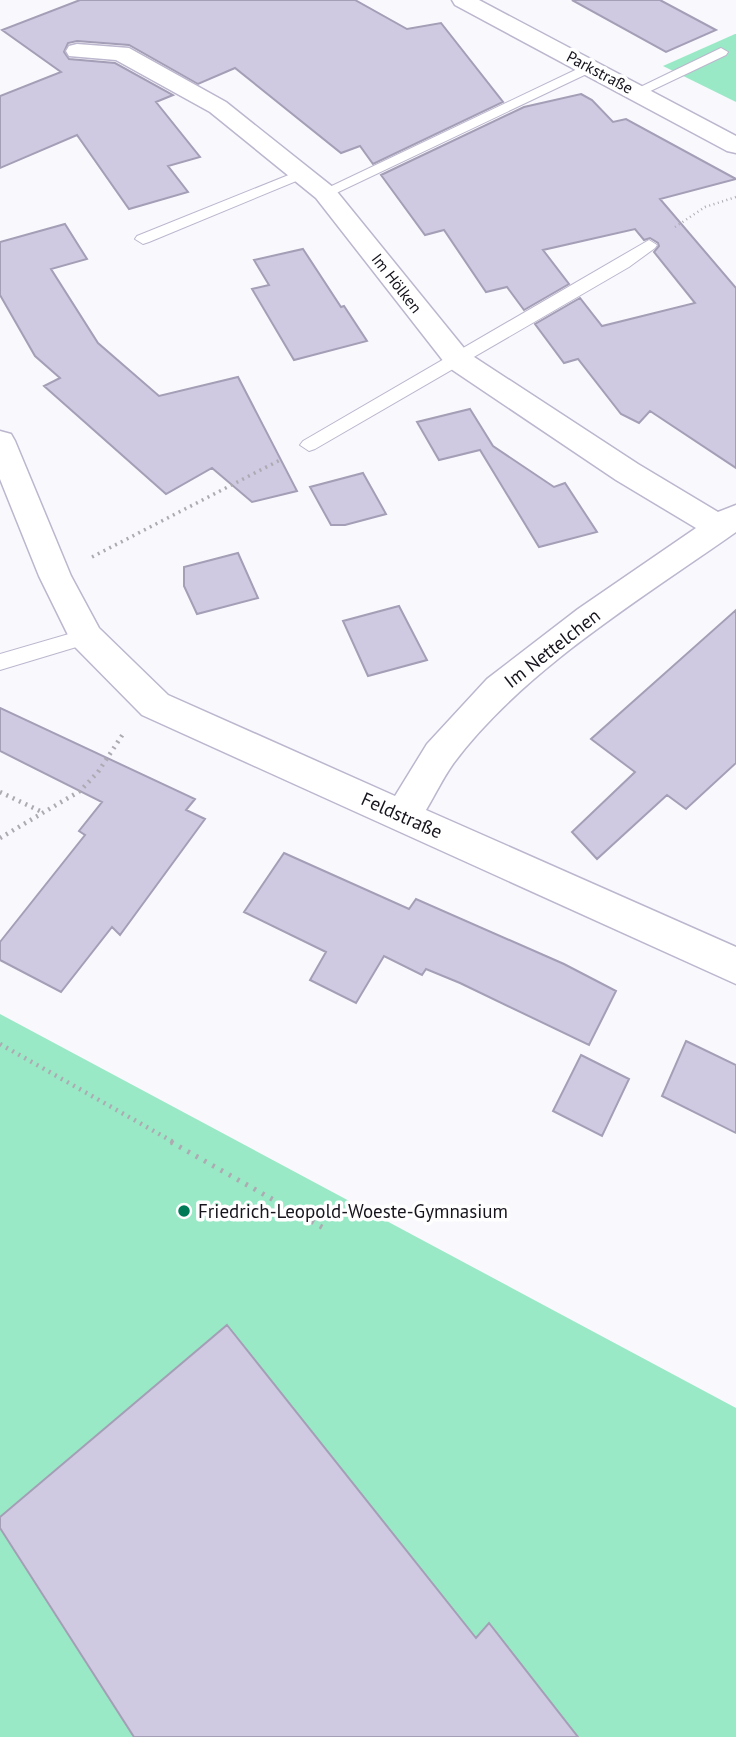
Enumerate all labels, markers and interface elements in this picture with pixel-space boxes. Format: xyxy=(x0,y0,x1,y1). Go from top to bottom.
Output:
street label: Parkstraße xyxy=(563,46,637,98)
street label: Im Hölken xyxy=(367,249,427,317)
street label: Im Nettelchen xyxy=(499,603,605,693)
street label: Feldstraße xyxy=(358,786,446,844)
place label: Friedrich-Leopold-Woeste-Gymnasium xyxy=(198,1199,508,1223)
marker: Friedrich-Leopold-Woeste-Gymnasium xyxy=(176,1203,192,1219)

